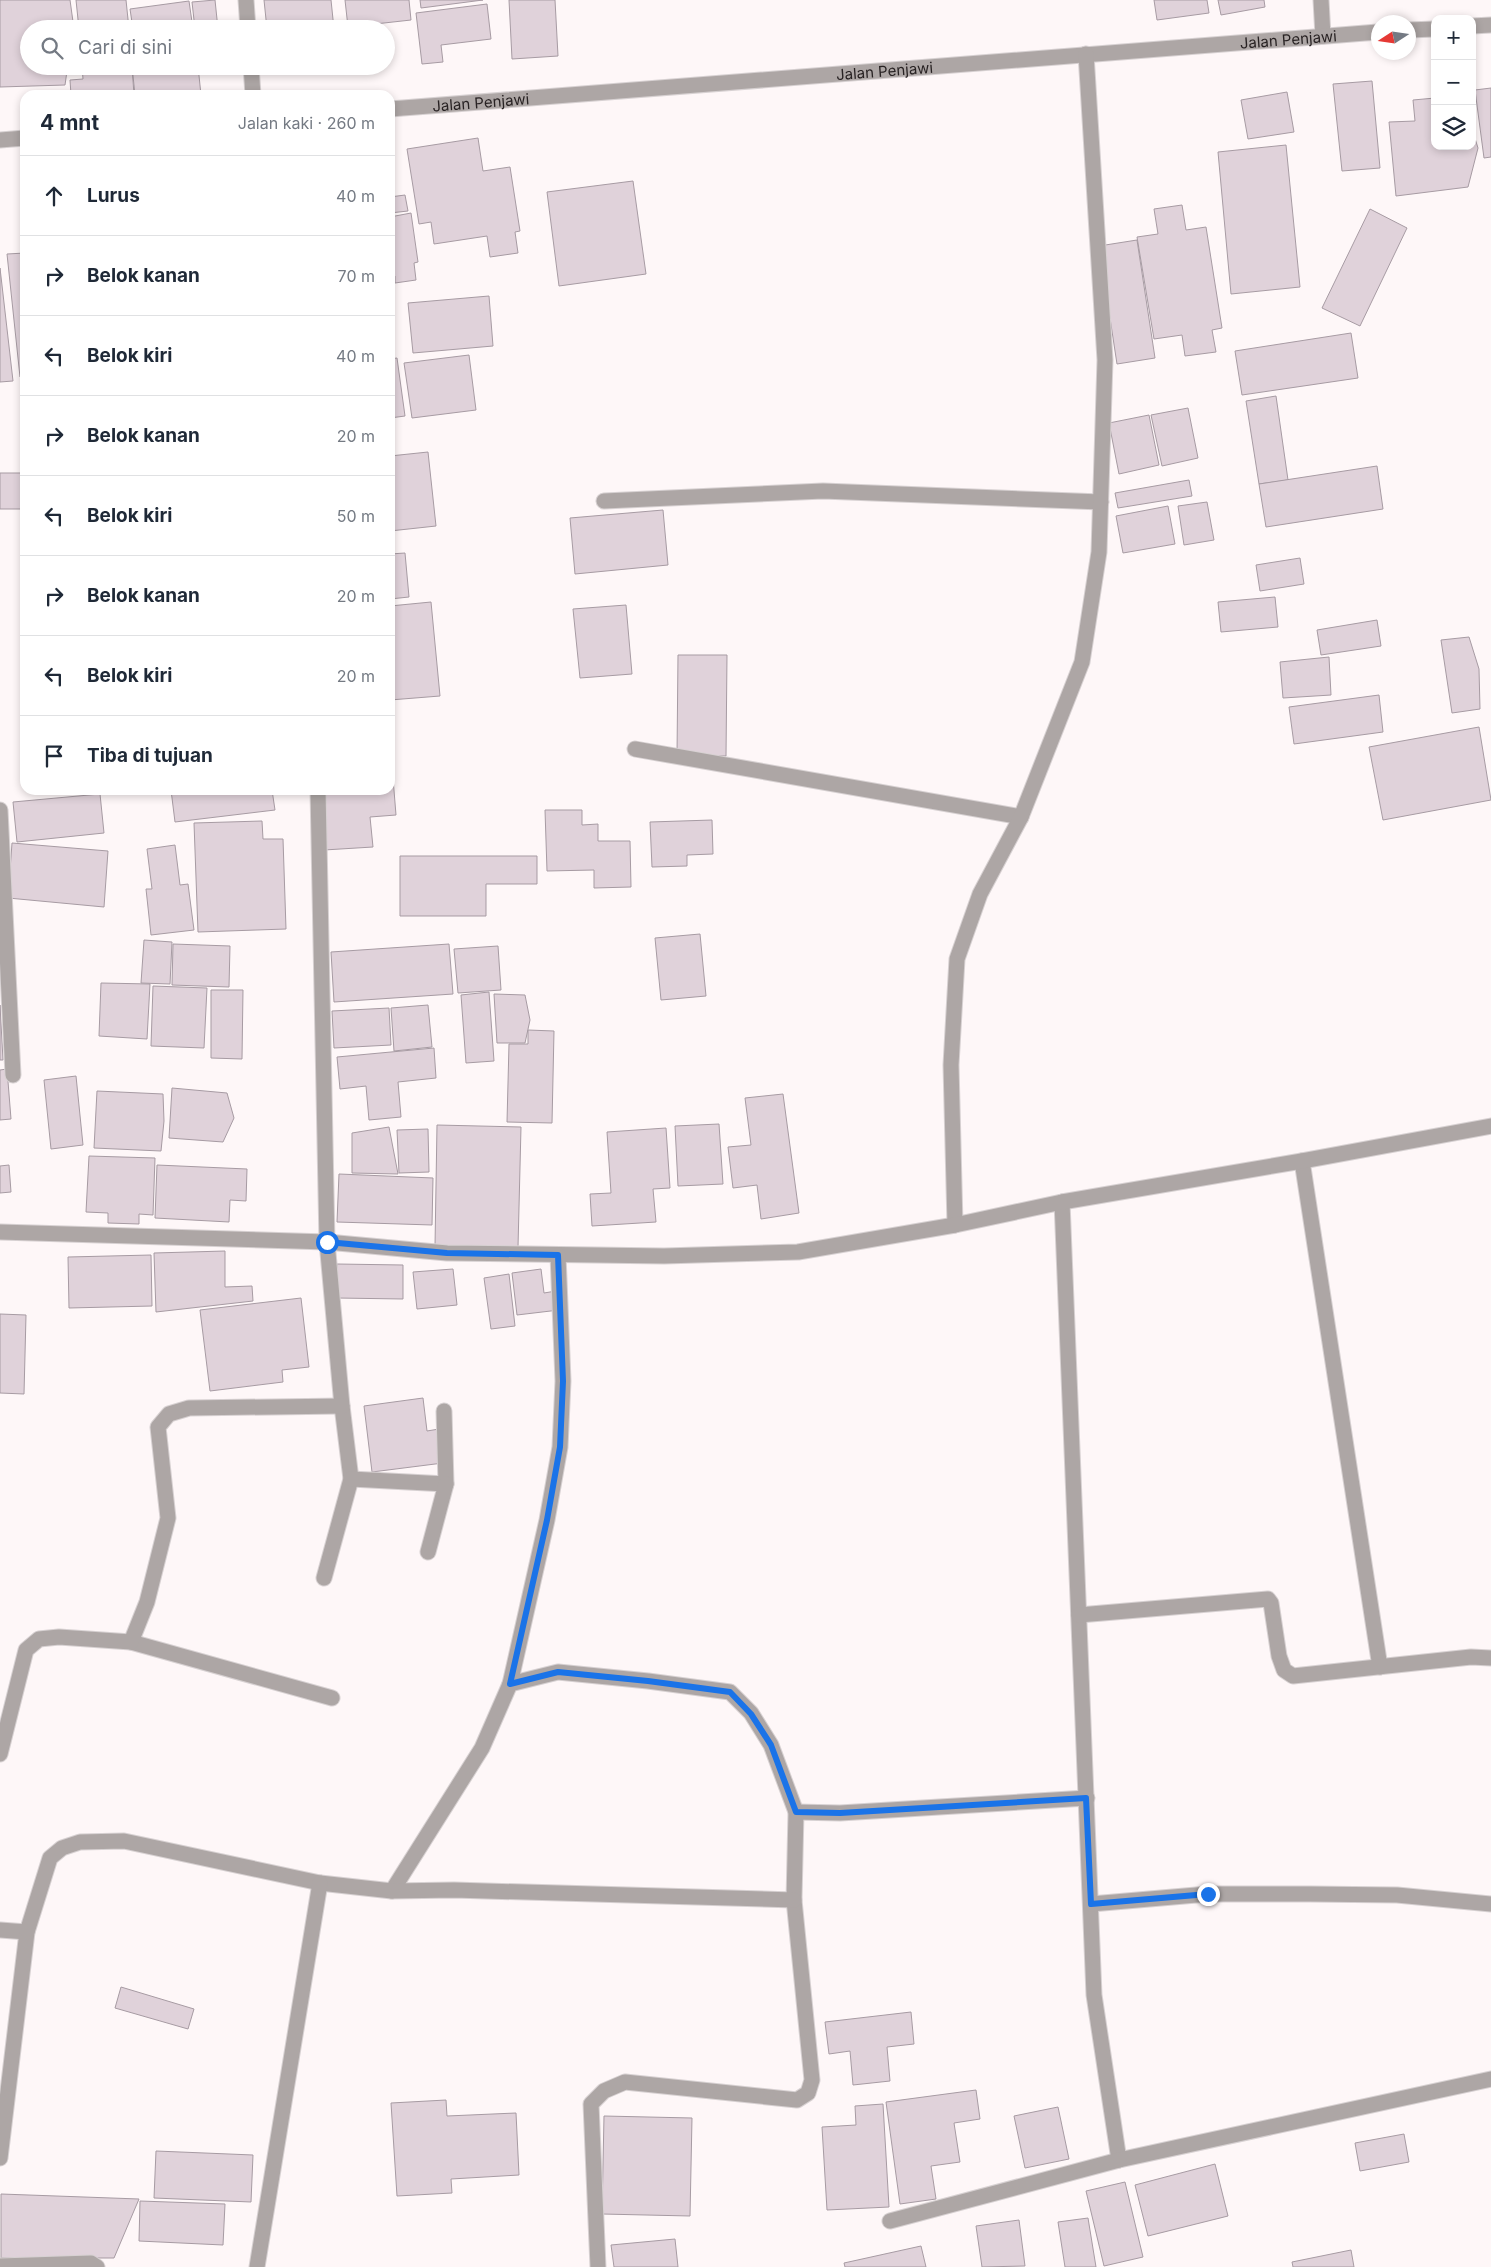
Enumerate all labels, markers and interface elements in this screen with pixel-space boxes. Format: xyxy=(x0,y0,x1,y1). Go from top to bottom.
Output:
north arrow xyxy=(1371,15,1416,60)
map controls xyxy=(1431,15,1476,150)
button: + xyxy=(1431,15,1476,60)
search box xyxy=(20,20,395,75)
street label: Jalan Penjawi xyxy=(1239,26,1338,52)
icon: search xyxy=(38,34,66,62)
text: Cari di sini xyxy=(78,36,172,59)
street label: Jalan Penjawi xyxy=(835,57,934,84)
button: − xyxy=(1431,60,1476,105)
street label: Jalan Penjawi xyxy=(431,89,530,115)
button: layers xyxy=(1431,105,1476,150)
text: 4 mnt xyxy=(40,110,99,135)
text: Jalan kaki · 260 m xyxy=(238,113,375,133)
icon: ahead xyxy=(40,182,68,210)
text: Lurus xyxy=(87,184,140,207)
text: 40 m xyxy=(336,186,375,206)
icon: right xyxy=(40,262,68,290)
text: Belok kanan xyxy=(87,264,200,287)
text: 70 m xyxy=(338,266,375,286)
icon: left xyxy=(40,342,68,370)
text: Belok kiri xyxy=(87,344,172,367)
text: 40 m xyxy=(336,346,375,366)
icon: right xyxy=(40,422,68,450)
text: Belok kanan xyxy=(87,424,200,447)
text: 20 m xyxy=(337,426,375,446)
icon: left xyxy=(40,502,68,530)
text: Belok kiri xyxy=(87,504,172,527)
text: 50 m xyxy=(337,506,375,526)
icon: right xyxy=(40,582,68,610)
text: Belok kanan xyxy=(87,584,200,607)
text: 20 m xyxy=(337,586,375,606)
icon: left xyxy=(40,662,68,690)
text: Belok kiri xyxy=(87,664,172,687)
text: 20 m xyxy=(337,666,375,686)
icon: arrive xyxy=(40,742,68,770)
text: Tiba di tujuan xyxy=(87,744,213,767)
route start xyxy=(316,1231,339,1254)
route end xyxy=(1197,1883,1220,1906)

